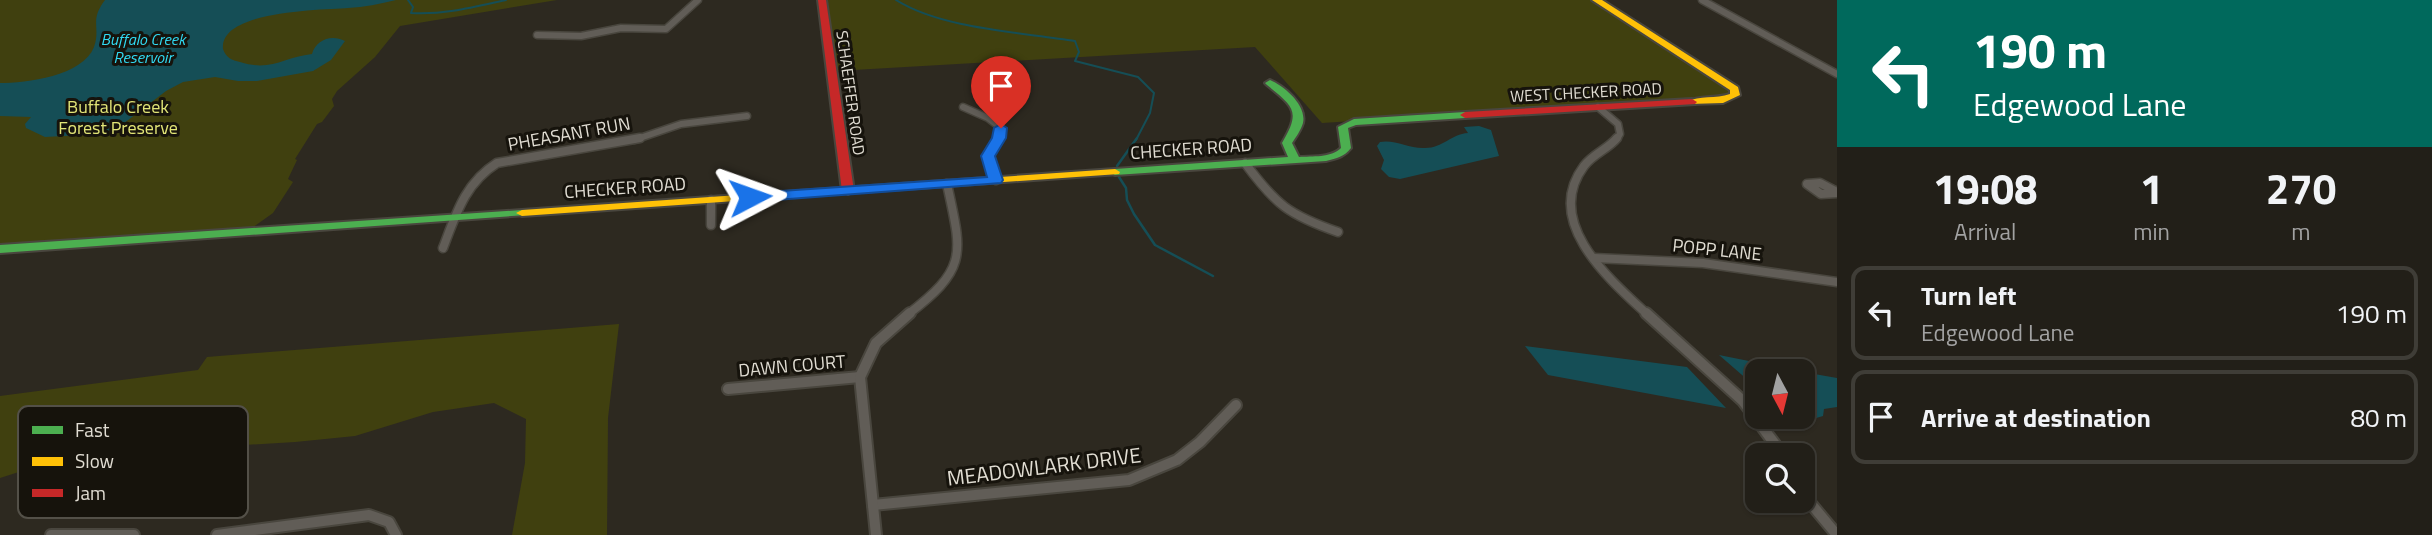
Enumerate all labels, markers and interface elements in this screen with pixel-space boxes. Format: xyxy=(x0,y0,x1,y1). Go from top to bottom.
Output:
text: 190 m xyxy=(1973,12,2107,87)
water label: Buffalo Creek Reservoir xyxy=(101,27,187,69)
icon: left xyxy=(1858,28,1949,119)
street label: SCHAEFFER ROAD xyxy=(830,29,872,157)
pin xyxy=(971,56,1031,128)
icon: arrive xyxy=(982,67,1020,105)
street label: WEST CHECKER ROAD xyxy=(1510,76,1662,108)
text: Edgewood Lane xyxy=(1973,80,2186,128)
park label: Buffalo Creek Forest Preserve xyxy=(58,93,178,141)
street label: PHEASANT RUN xyxy=(505,109,632,158)
street label: CHECKER ROAD xyxy=(1129,131,1253,166)
text: 19:08 xyxy=(1933,156,2038,220)
text: 1 xyxy=(2140,156,2163,220)
text: 270 xyxy=(2266,156,2336,220)
position arrow xyxy=(713,160,787,234)
street label: CHECKER ROAD xyxy=(563,170,687,205)
text: Arrival xyxy=(1954,214,2016,249)
text: min xyxy=(2133,214,2170,249)
text: m xyxy=(2291,214,2311,249)
street label: POPP LANE xyxy=(1671,231,1763,268)
text: Turn left xyxy=(1921,276,2016,315)
icon: left xyxy=(1862,294,1900,332)
text: 190 m xyxy=(2336,294,2407,333)
text: Edgewood Lane xyxy=(1921,315,2074,350)
street label: DAWN COURT xyxy=(737,347,847,384)
north arrow xyxy=(1745,359,1815,429)
map controls xyxy=(1745,359,1815,513)
icon: arrive xyxy=(1862,398,1900,436)
text: Arrive at destination xyxy=(1921,398,2151,437)
text: 80 m xyxy=(2350,398,2407,437)
legend xyxy=(18,406,248,518)
text: Fast xyxy=(75,415,110,444)
street label: MEADOWLARK DRIVE xyxy=(945,438,1143,494)
button: search xyxy=(1745,443,1815,513)
text: Slow xyxy=(75,446,114,475)
text: Jam xyxy=(75,478,106,507)

